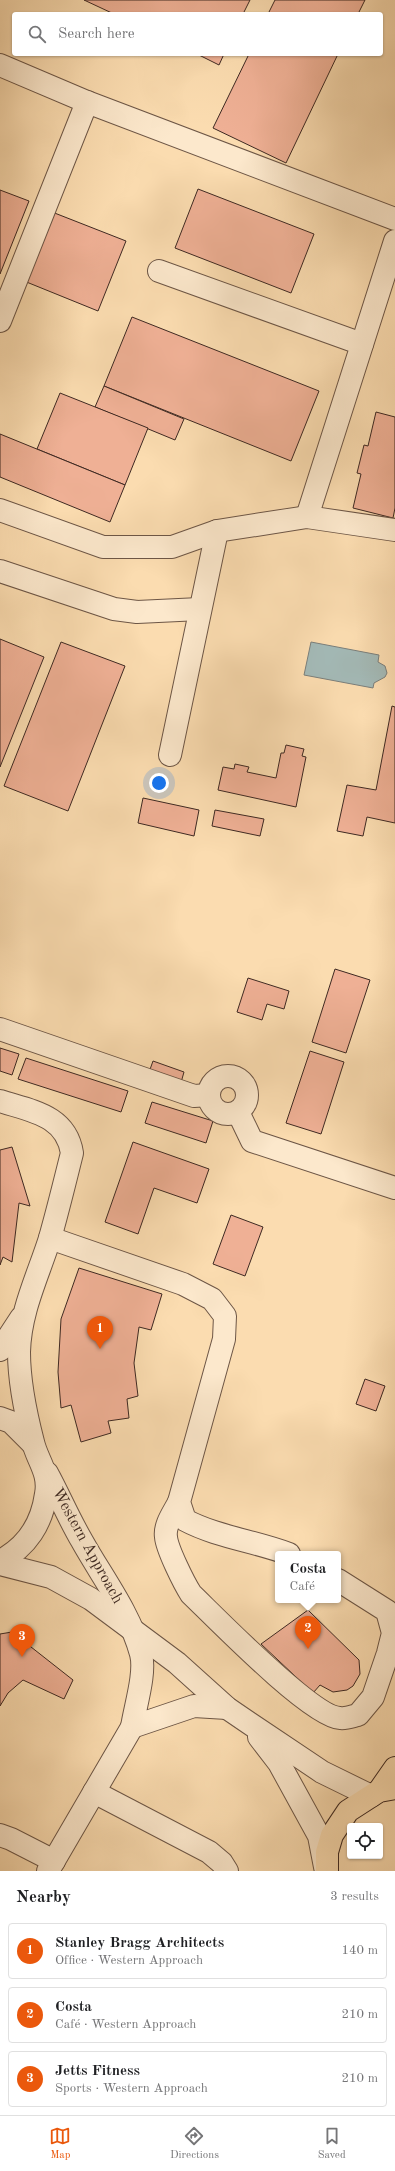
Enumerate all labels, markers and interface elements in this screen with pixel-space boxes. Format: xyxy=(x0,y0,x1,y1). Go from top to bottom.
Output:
search box xyxy=(12,12,383,56)
icon: search xyxy=(26,23,48,45)
text: Search here xyxy=(58,27,135,42)
your location xyxy=(149,773,169,793)
pin: 1 xyxy=(87,1316,113,1349)
street label: Western Approach xyxy=(49,1486,125,1607)
popup xyxy=(275,1551,341,1603)
text: Costa xyxy=(290,1562,327,1577)
text: Café xyxy=(290,1580,315,1593)
pin: 2 xyxy=(295,1616,321,1649)
pin: 3 xyxy=(9,1624,35,1657)
map controls xyxy=(347,1823,383,1859)
button: locate xyxy=(347,1823,383,1859)
text: Nearby xyxy=(16,1889,71,1906)
text: 3 results xyxy=(330,1890,379,1903)
text: Stanley Bragg Architects xyxy=(55,1936,224,1951)
text: 1 xyxy=(26,1944,34,1957)
text: 140 m xyxy=(341,1944,378,1957)
text: Office · Western Approach xyxy=(55,1954,203,1967)
text: Costa xyxy=(55,2000,92,2015)
text: 2 xyxy=(26,2008,34,2021)
text: 210 m xyxy=(341,2008,378,2021)
text: Café · Western Approach xyxy=(55,2018,196,2031)
text: Jetts Fitness xyxy=(55,2064,140,2079)
text: 3 xyxy=(26,2072,34,2085)
text: 210 m xyxy=(341,2072,378,2085)
text: Sports · Western Approach xyxy=(55,2082,208,2095)
tab: Map xyxy=(49,2125,71,2163)
tab: Directions xyxy=(170,2125,219,2163)
tab: Saved xyxy=(318,2125,346,2163)

